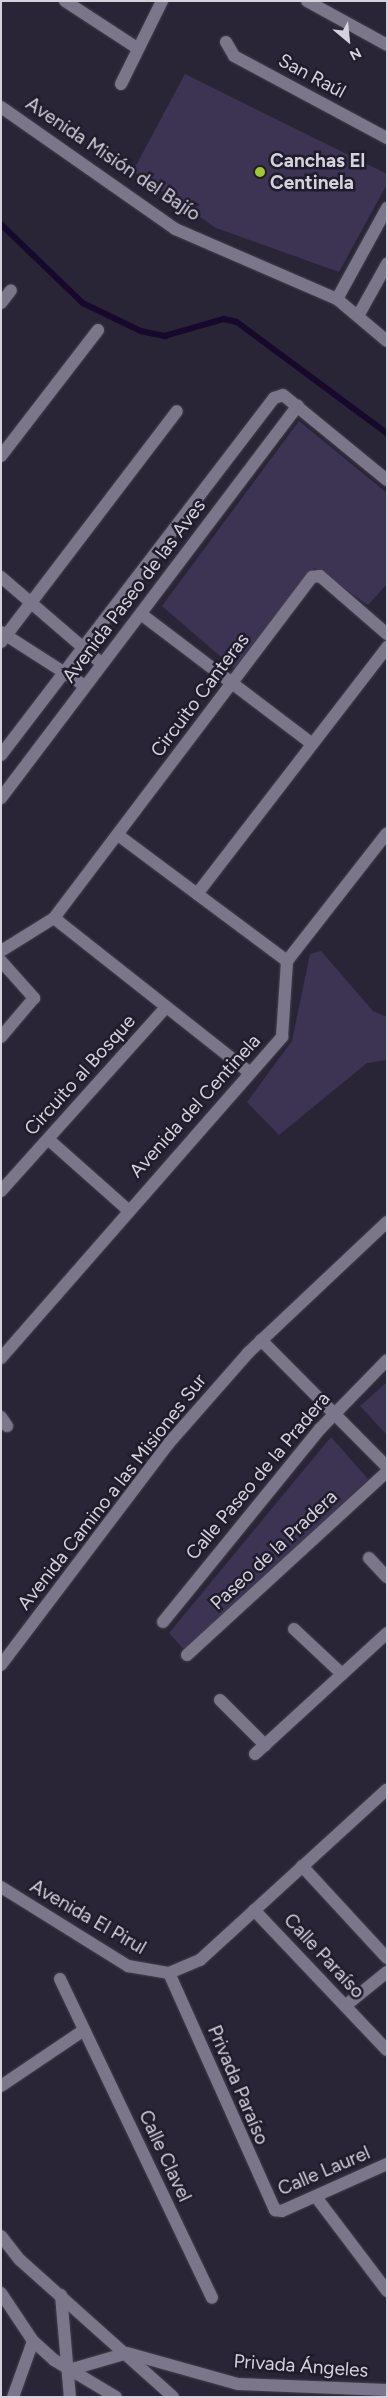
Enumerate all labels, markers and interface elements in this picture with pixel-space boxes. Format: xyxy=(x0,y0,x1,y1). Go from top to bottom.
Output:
north arrow xyxy=(323,15,373,65)
text: N xyxy=(347,44,364,64)
street label: San Raúl xyxy=(274,49,350,103)
street label: Avenida Misión del Bajío xyxy=(21,92,205,226)
place label: Canchas El Centinela xyxy=(270,150,365,194)
marker: Canchas El Centinela xyxy=(254,166,266,178)
street label: Avenida Paseo de las Aves xyxy=(58,495,210,687)
street label: Circuito Canteras xyxy=(146,629,254,761)
street label: Circuito al Bosque xyxy=(20,1010,140,1140)
street label: Avenida del Centinela xyxy=(125,1030,265,1182)
street label: Avenida Camino a las Misiones Sur xyxy=(13,1369,211,1615)
street label: Calle Paseo de la Pradera xyxy=(181,1388,335,1564)
street label: Paseo de la Pradera xyxy=(206,1485,342,1615)
street label: Avenida El Pirul xyxy=(26,1875,150,1959)
street label: Calle Paraíso xyxy=(279,1909,369,2003)
street label: Privada Paraíso xyxy=(203,2022,273,2148)
street label: Calle Clavel xyxy=(134,2107,196,2205)
street label: Calle Laurel xyxy=(274,2141,374,2201)
street label: Privada Ángeles xyxy=(233,2350,369,2382)

